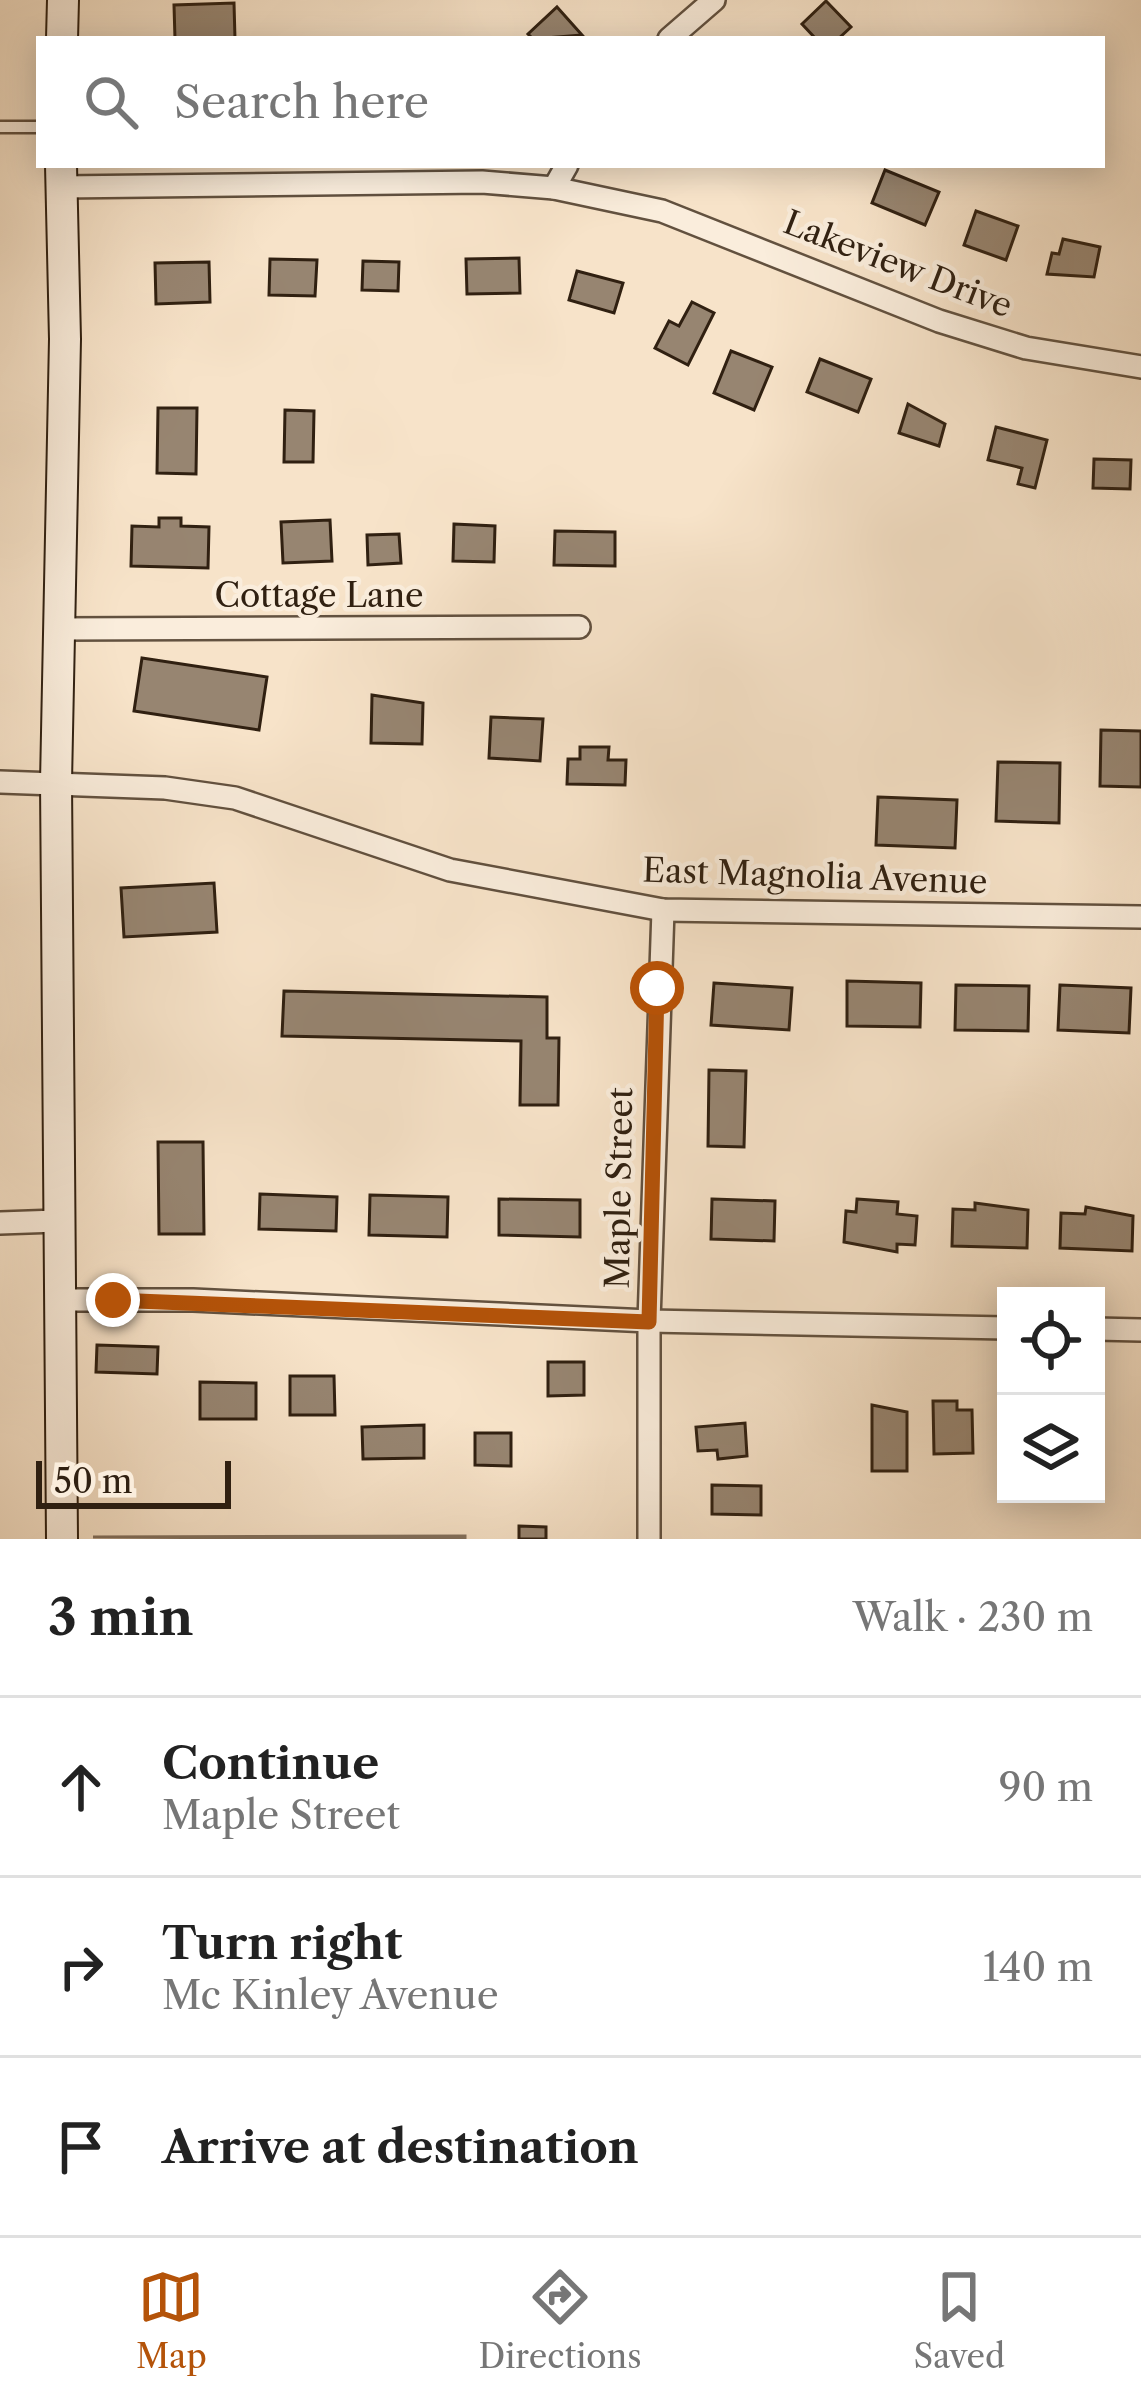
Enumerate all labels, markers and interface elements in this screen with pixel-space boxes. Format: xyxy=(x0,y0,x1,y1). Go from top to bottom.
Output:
search box xyxy=(36,36,1105,168)
icon: search xyxy=(78,69,144,135)
text: Search here xyxy=(174,74,429,130)
street label: Lakeview Drive xyxy=(778,202,1018,326)
street label: Cottage Lane xyxy=(214,575,424,616)
street label: East Magnolia Avenue xyxy=(642,849,988,903)
route start xyxy=(630,961,684,1015)
street label: Maple Street xyxy=(597,1087,641,1289)
route end xyxy=(86,1273,140,1327)
map controls xyxy=(997,1287,1105,1503)
button: locate xyxy=(997,1287,1105,1395)
button: layers xyxy=(997,1395,1105,1503)
scale bar xyxy=(36,1455,231,1508)
text: 50 m xyxy=(54,1461,132,1502)
text: 3 min xyxy=(48,1586,194,1648)
text: Walk · 230 m xyxy=(853,1593,1093,1641)
text: Continue xyxy=(162,1735,379,1791)
icon: ahead xyxy=(48,1754,114,1820)
text: 90 m xyxy=(999,1763,1093,1811)
text: Maple Street xyxy=(162,1791,400,1839)
text: Turn right xyxy=(162,1915,402,1971)
icon: right xyxy=(48,1934,114,2000)
text: 140 m xyxy=(983,1943,1093,1991)
text: Mc Kinley Avenue xyxy=(162,1971,499,2019)
icon: arrive xyxy=(48,2114,114,2180)
text: Arrive at destination xyxy=(162,2119,639,2175)
tab: Map xyxy=(136,2264,207,2377)
tab: Directions xyxy=(479,2264,642,2377)
tab: Saved xyxy=(913,2264,1005,2377)

